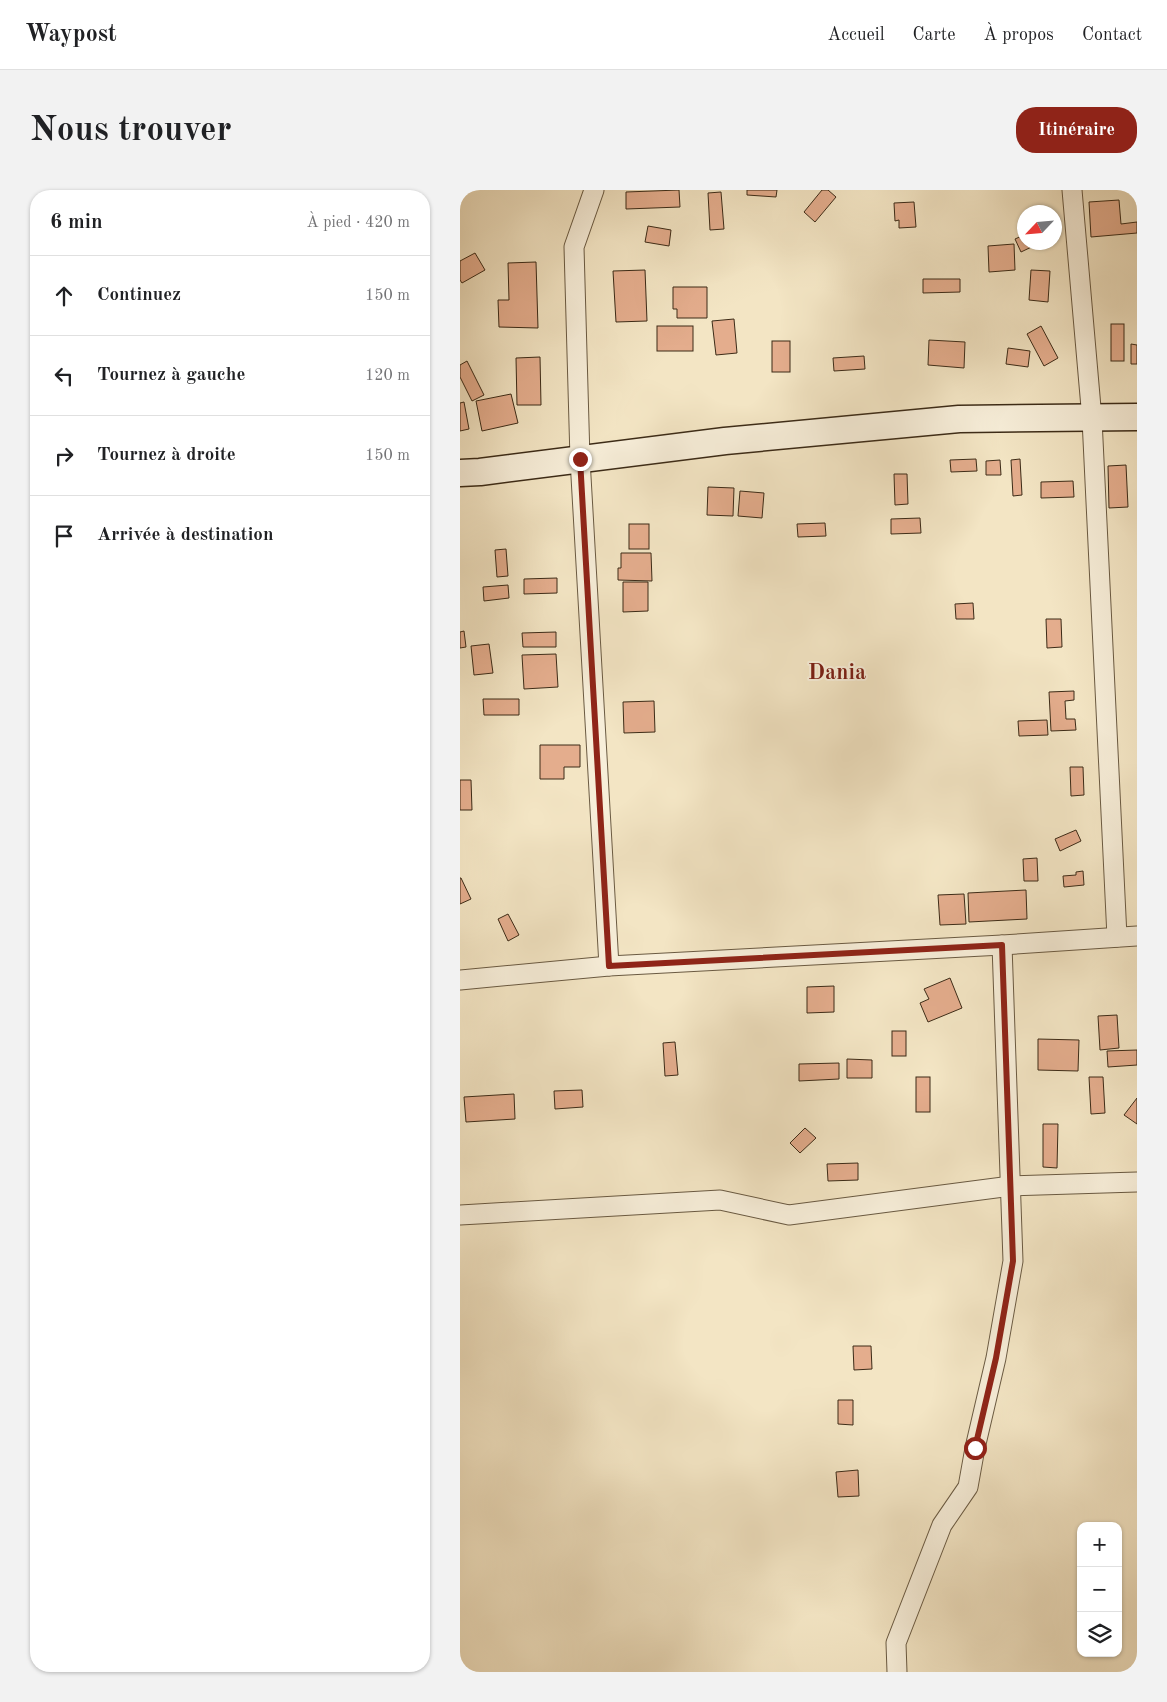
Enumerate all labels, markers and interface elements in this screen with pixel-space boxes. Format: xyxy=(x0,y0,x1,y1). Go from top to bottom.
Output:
text: Waypost xyxy=(25,23,117,47)
text: Accueil xyxy=(827,26,885,44)
text: Carte xyxy=(913,26,955,44)
text: À propos xyxy=(983,26,1054,44)
text: Contact xyxy=(1082,26,1142,44)
button: Itinéraire xyxy=(1016,107,1137,153)
text: Nous trouver xyxy=(30,113,232,148)
north arrow xyxy=(1017,205,1062,250)
text: 6 min xyxy=(50,212,103,233)
text: À pied · 420 m xyxy=(307,215,410,231)
icon: ahead xyxy=(50,282,78,310)
text: Continuez xyxy=(97,286,181,305)
text: 150 m xyxy=(365,288,410,304)
icon: left xyxy=(50,362,78,390)
text: Tournez à gauche xyxy=(97,366,245,385)
text: 120 m xyxy=(365,368,410,384)
icon: right xyxy=(50,442,78,470)
text: Tournez à droite xyxy=(97,446,236,465)
text: 150 m xyxy=(365,448,410,464)
route end xyxy=(569,448,592,471)
icon: arrive xyxy=(50,522,78,550)
text: Arrivée à destination xyxy=(97,526,273,545)
district label: Dania xyxy=(808,662,866,684)
route start xyxy=(964,1437,987,1460)
map controls xyxy=(1077,1522,1122,1657)
button: + xyxy=(1077,1522,1122,1567)
button: − xyxy=(1077,1567,1122,1612)
button: layers xyxy=(1077,1612,1122,1657)

